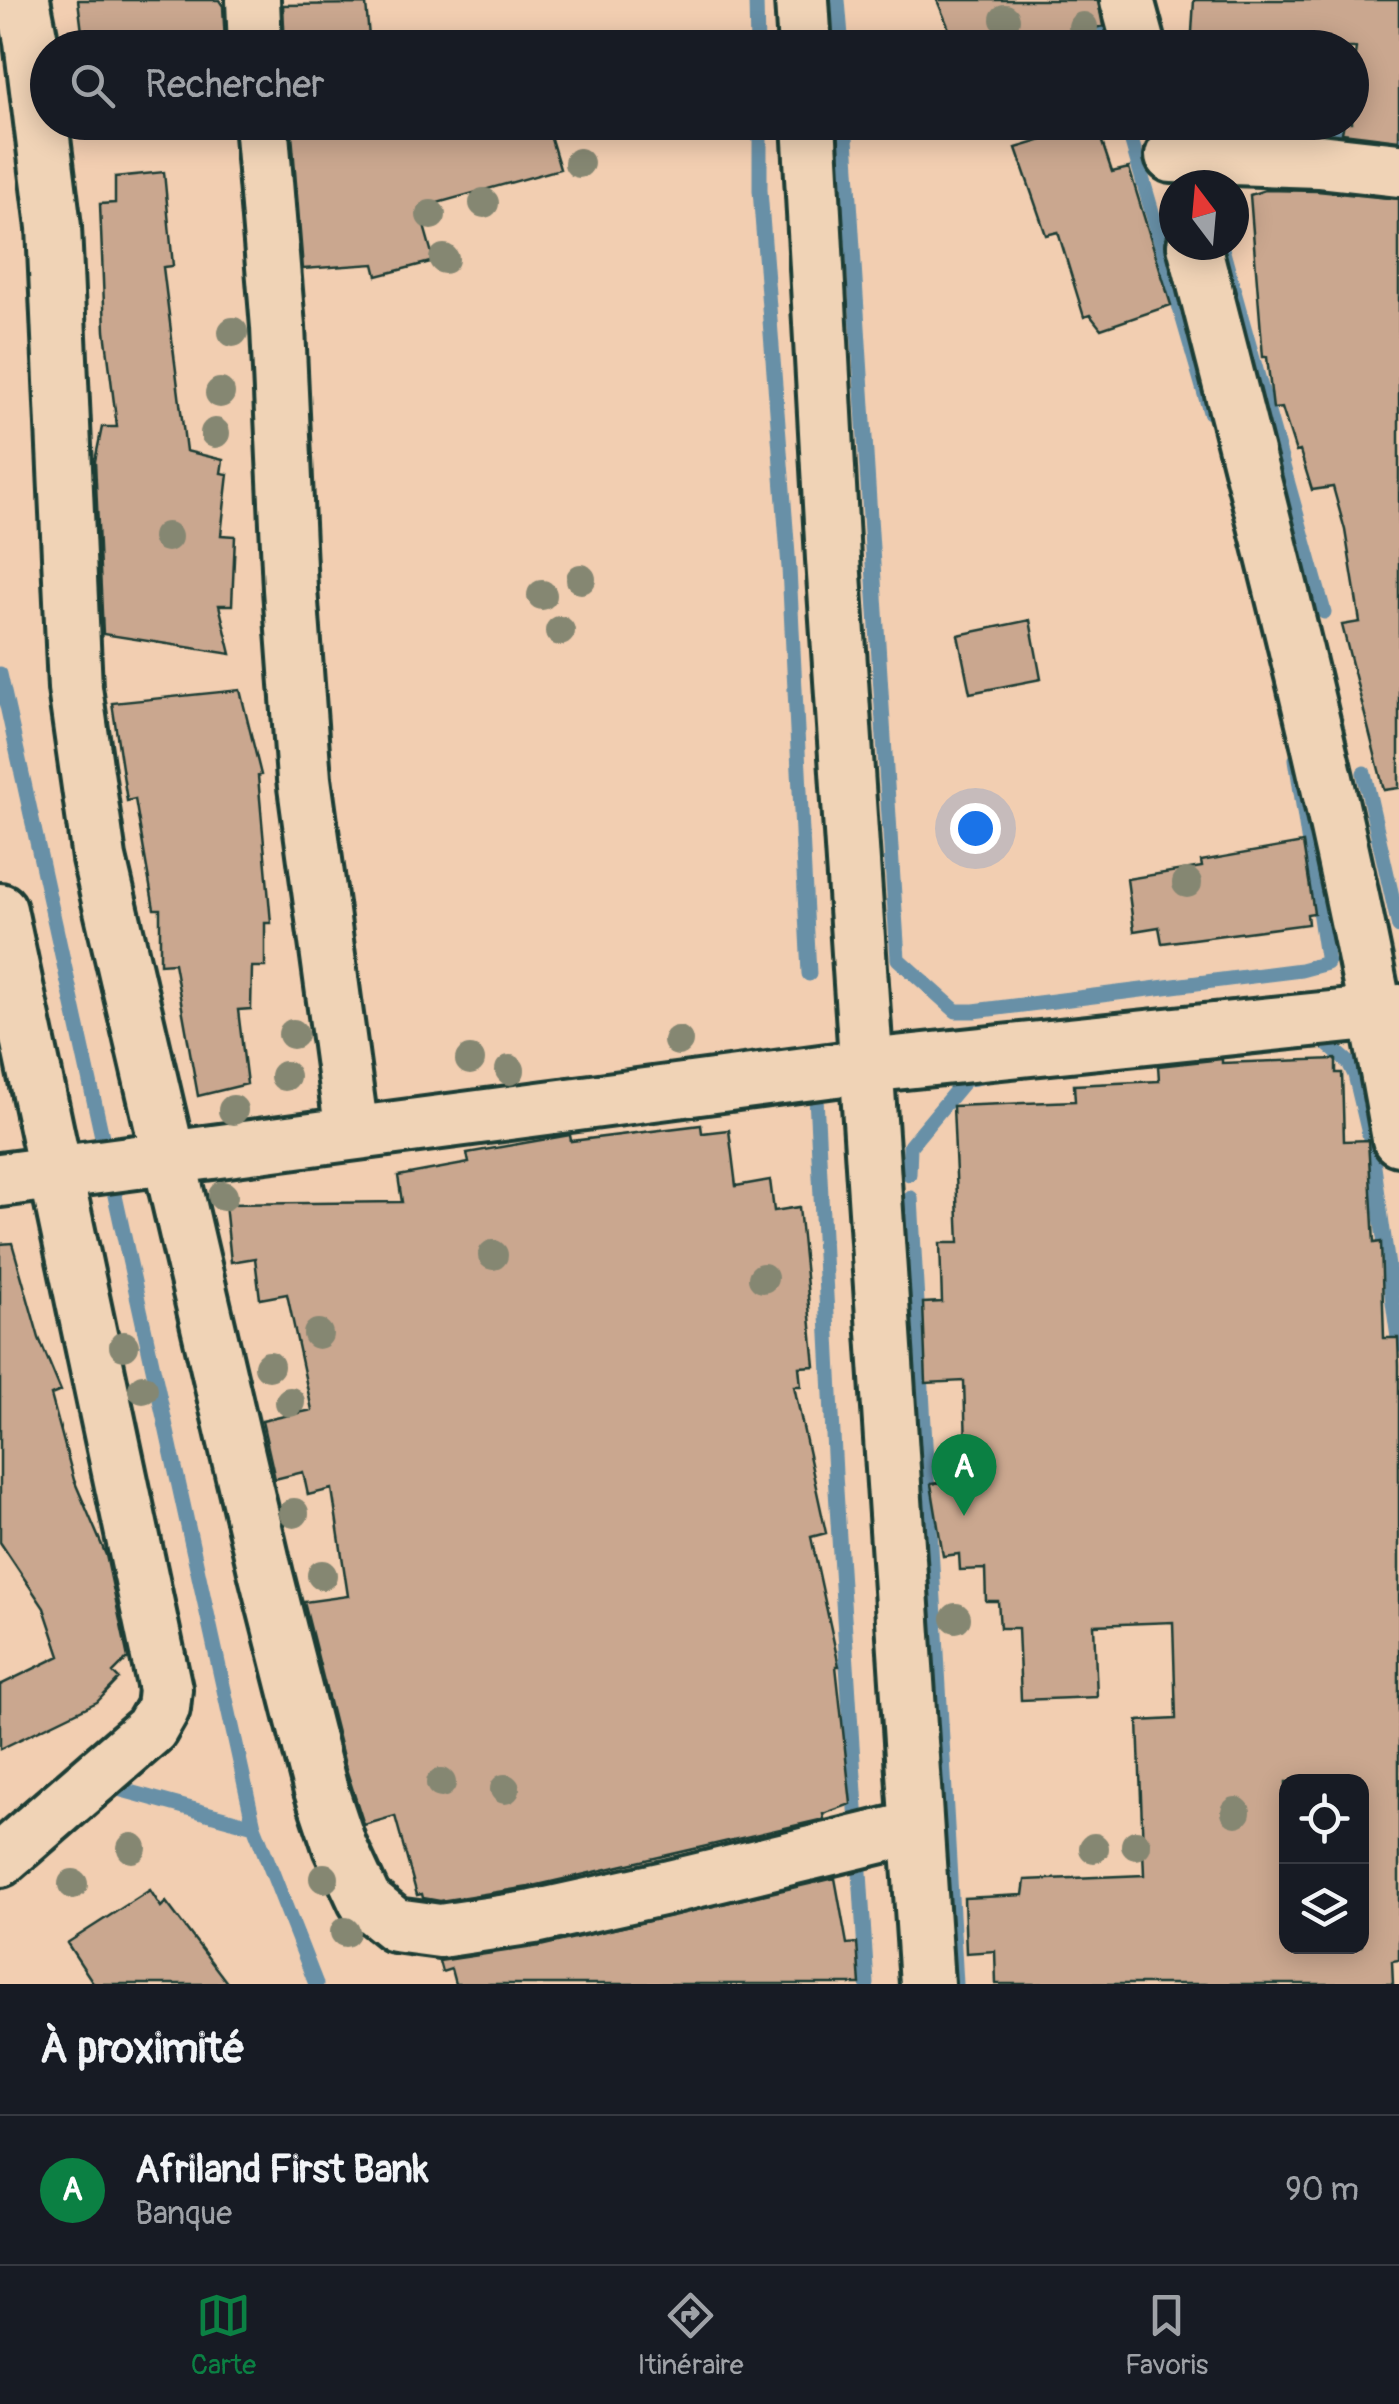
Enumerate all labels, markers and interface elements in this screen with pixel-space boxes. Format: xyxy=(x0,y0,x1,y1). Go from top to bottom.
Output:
search box xyxy=(30,30,1369,140)
icon: search xyxy=(65,58,120,113)
text: Rechercher xyxy=(145,61,325,109)
north arrow xyxy=(1159,170,1249,260)
your location xyxy=(950,803,1001,854)
pin: A xyxy=(932,1434,996,1516)
map controls xyxy=(1279,1774,1369,1954)
button: locate xyxy=(1279,1774,1369,1864)
button: layers xyxy=(1279,1864,1369,1954)
text: À proximité xyxy=(40,2023,245,2075)
text: Afriland First Bank xyxy=(135,2146,429,2194)
text: A xyxy=(62,2170,83,2210)
text: 90 m xyxy=(1285,2170,1359,2210)
text: Banque xyxy=(135,2194,232,2234)
tab: Carte xyxy=(191,2288,256,2383)
tab: Itinéraire xyxy=(638,2288,743,2383)
tab: Favoris xyxy=(1125,2288,1208,2383)

